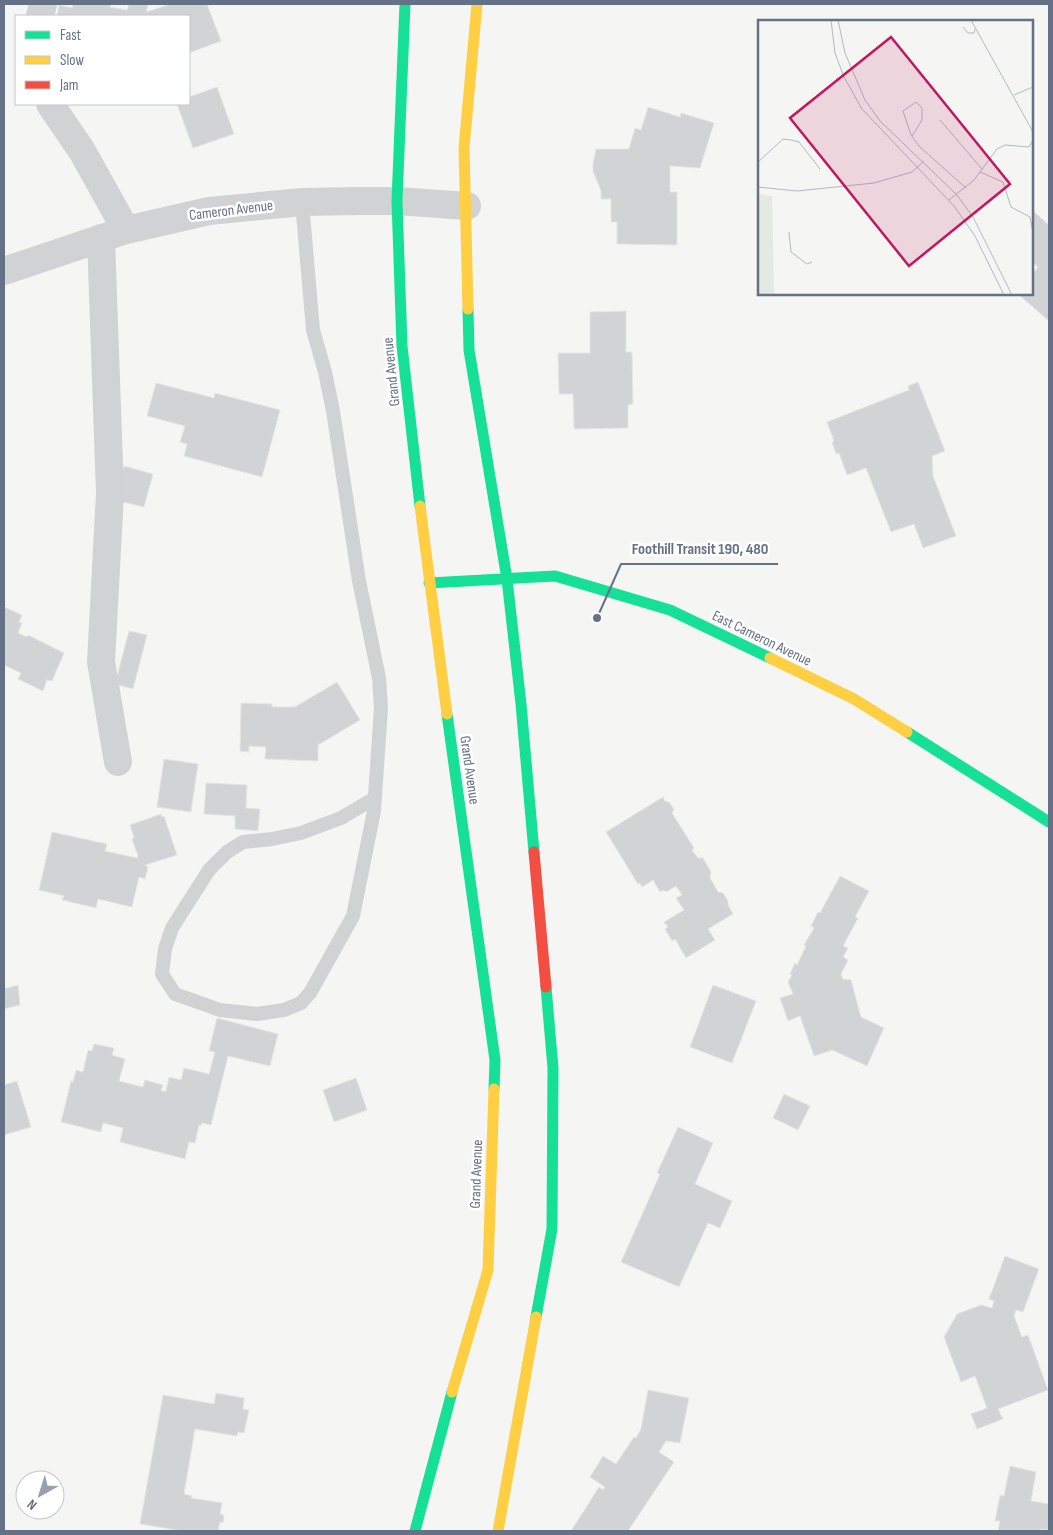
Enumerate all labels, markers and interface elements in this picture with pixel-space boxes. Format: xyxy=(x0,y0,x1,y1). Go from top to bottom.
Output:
legend xyxy=(15,15,190,105)
inset map xyxy=(758,20,1033,295)
text: Fast xyxy=(60,26,82,45)
text: Slow xyxy=(60,51,84,70)
text: Jam xyxy=(59,76,78,95)
street label: Cameron Avenue xyxy=(188,196,274,225)
street label: Grand Avenue xyxy=(378,337,405,407)
callout: Foothill Transit 190, 480 xyxy=(621,533,778,564)
text: Foothill Transit 190, 480 xyxy=(632,540,768,559)
street label: East Cameron Avenue xyxy=(709,606,815,671)
street label: Grand Avenue xyxy=(455,735,484,806)
street label: Grand Avenue xyxy=(466,1139,487,1209)
north arrow xyxy=(15,1470,65,1520)
text: N xyxy=(24,1496,40,1514)

